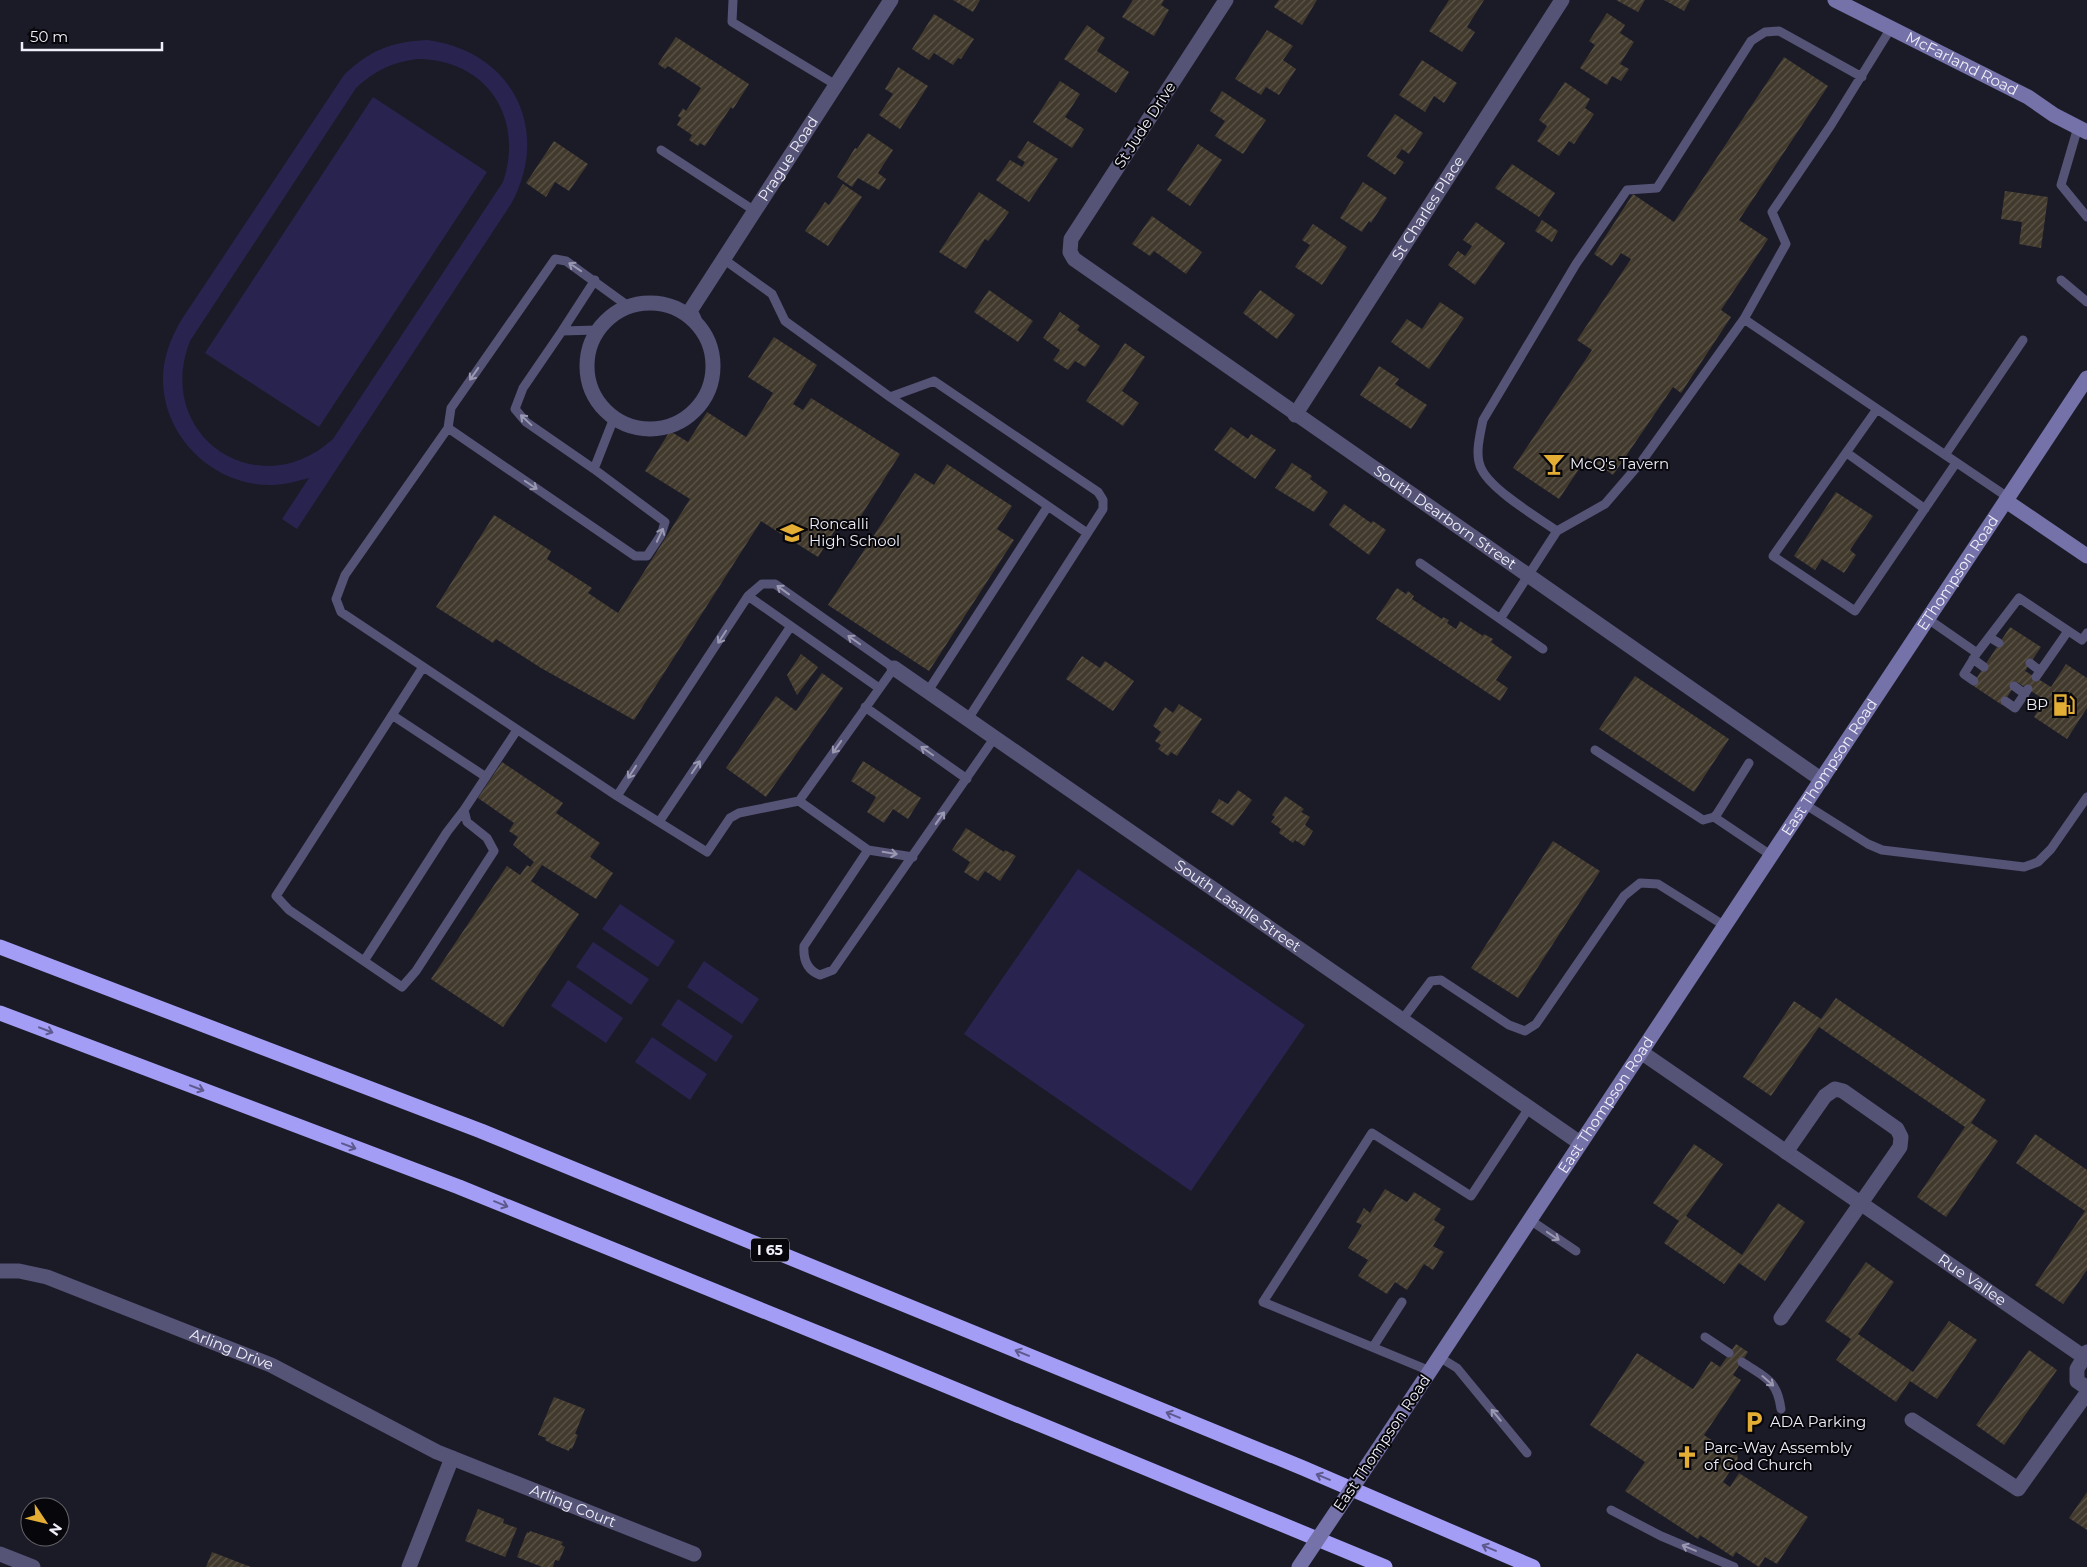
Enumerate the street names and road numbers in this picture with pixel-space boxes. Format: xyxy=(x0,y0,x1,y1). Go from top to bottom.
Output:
street label: McFarland Road xyxy=(1903,27,2021,99)
street label: St Jude Drive xyxy=(1110,78,1180,172)
street label: Prague Road xyxy=(753,113,822,205)
street label: St Charles Place xyxy=(1387,152,1468,264)
street label: South Dearborn Street xyxy=(1370,461,1520,573)
street label: EThompson Road xyxy=(1913,511,2003,634)
street label: East Thompson Road xyxy=(1777,695,1881,839)
street label: South Lasalle Street xyxy=(1171,855,1305,956)
street label: East Thompson Road xyxy=(1553,1033,1658,1177)
road number: I 65 xyxy=(751,1238,789,1262)
street label: Rue Vallee xyxy=(1935,1249,2010,1310)
street label: Arling Drive xyxy=(187,1324,276,1374)
street label: East Thompson Road xyxy=(1329,1371,1434,1515)
street label: Arling Court xyxy=(527,1480,619,1531)

